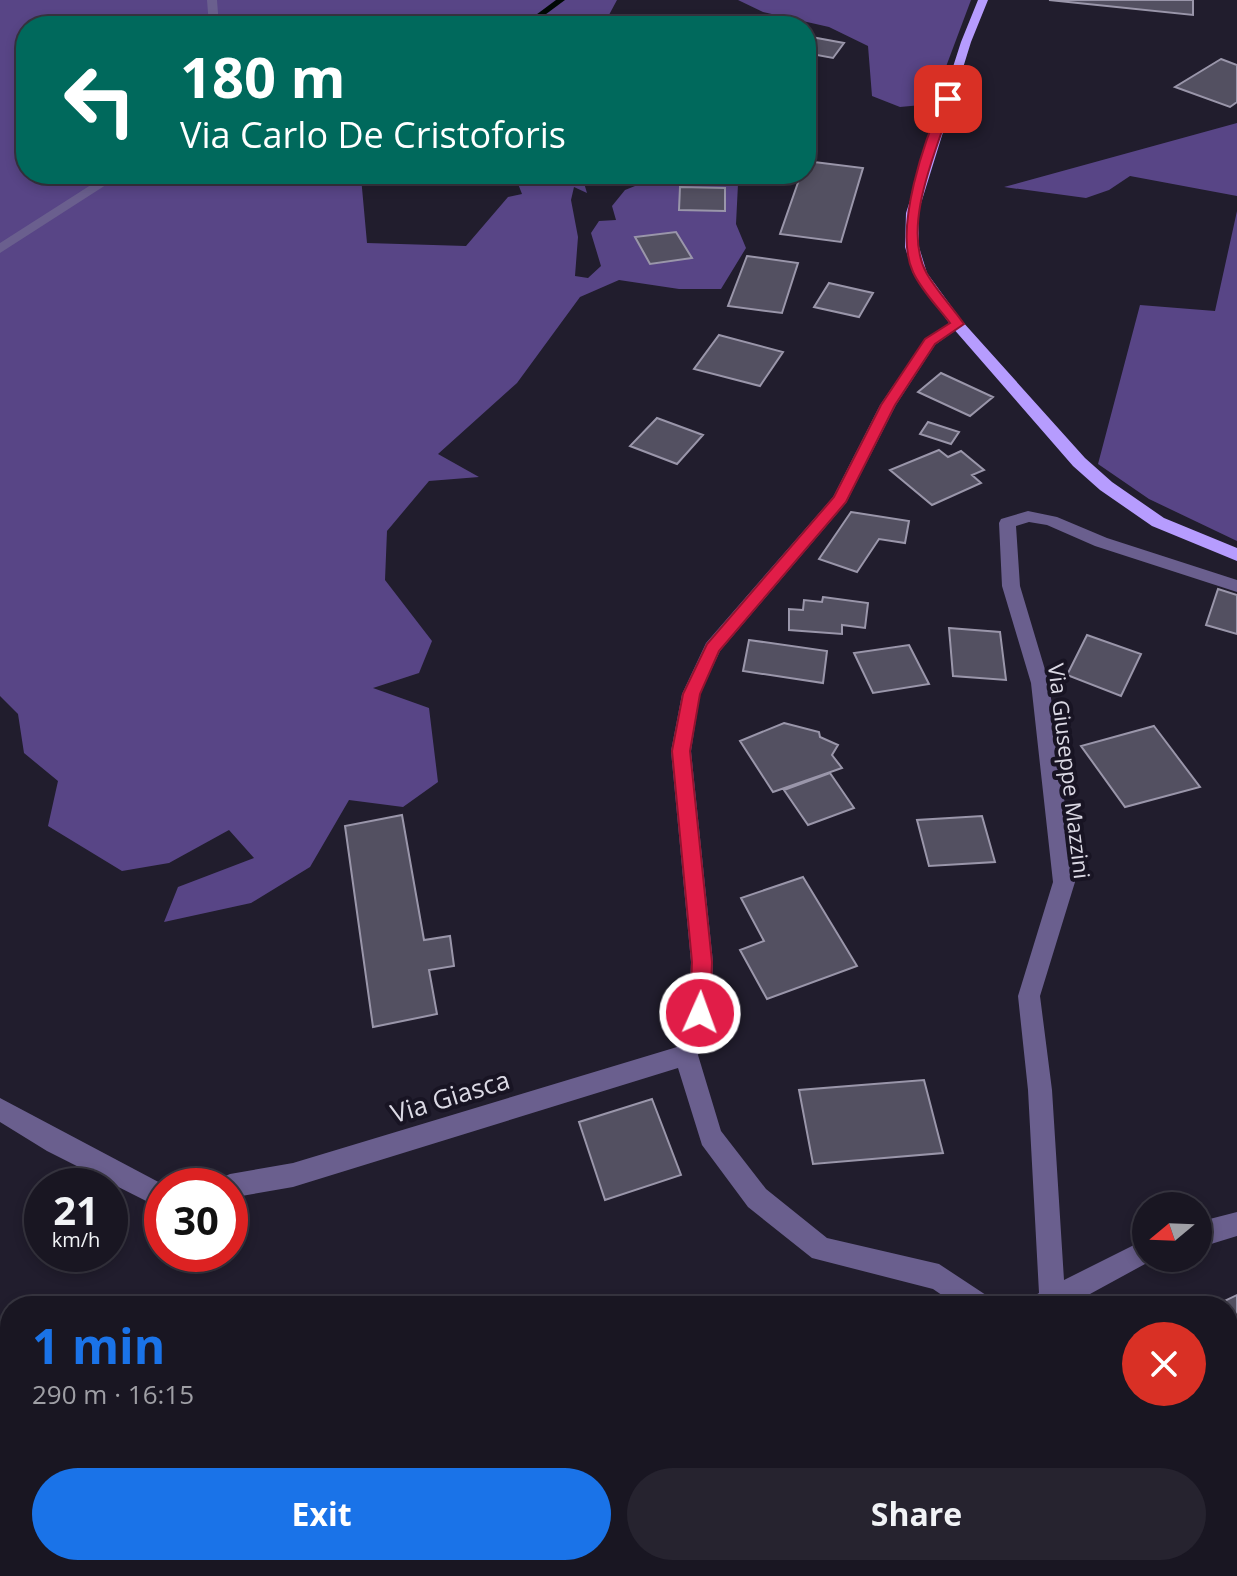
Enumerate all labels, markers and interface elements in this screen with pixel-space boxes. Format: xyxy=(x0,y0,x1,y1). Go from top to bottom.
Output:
text: 180 m xyxy=(180,38,346,114)
icon: left xyxy=(48,48,152,152)
pin xyxy=(914,65,982,133)
icon: arrive xyxy=(926,77,970,121)
text: Via Carlo De Cristoforis xyxy=(180,110,566,159)
street label: Via Giuseppe Mazzini xyxy=(1042,662,1098,880)
position arrow xyxy=(658,971,742,1055)
street label: Via Giasca xyxy=(386,1061,514,1131)
speed limit sign: 30 xyxy=(144,1168,248,1272)
text: 21 xyxy=(53,1182,99,1237)
north arrow xyxy=(1132,1192,1212,1272)
map controls xyxy=(1132,1192,1212,1272)
text: km/h xyxy=(52,1226,100,1253)
text: 1 min xyxy=(32,1313,165,1378)
button: close xyxy=(1122,1322,1206,1406)
text: 290 m · 16:15 xyxy=(32,1376,194,1412)
button: Exit xyxy=(32,1468,611,1560)
button: Share xyxy=(627,1468,1206,1560)

